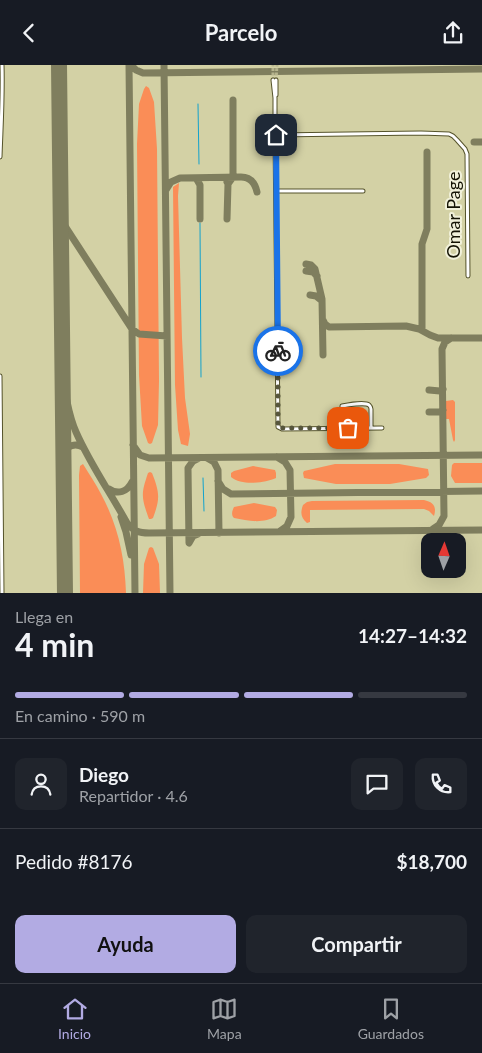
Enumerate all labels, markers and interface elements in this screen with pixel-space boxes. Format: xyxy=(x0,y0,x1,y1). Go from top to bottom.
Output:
icon: back xyxy=(15,19,43,47)
text: Parcelo xyxy=(205,19,277,46)
icon: share xyxy=(439,19,467,47)
pin xyxy=(255,114,297,156)
icon: home xyxy=(262,121,290,149)
street label: Omar Page xyxy=(442,172,464,258)
courier xyxy=(253,326,303,376)
icon: bike xyxy=(264,337,292,365)
pin xyxy=(327,407,369,449)
icon: bag xyxy=(334,414,362,442)
north arrow xyxy=(421,533,466,577)
map controls xyxy=(421,533,466,578)
text: Llega en xyxy=(15,607,73,626)
text: 14:27–14:32 xyxy=(358,624,467,647)
text: 4 min xyxy=(15,625,94,664)
text: En camino · 590 m xyxy=(15,706,145,725)
button: person xyxy=(15,758,67,810)
button: chat xyxy=(351,758,403,810)
button: phone xyxy=(415,758,467,810)
text: Diego xyxy=(79,763,129,786)
text: Repartidor · 4.6 xyxy=(79,786,188,805)
text: Pedido #8176 xyxy=(15,850,133,873)
text: $18,700 xyxy=(396,850,467,873)
button: Ayuda xyxy=(15,915,236,973)
button: Compartir xyxy=(246,915,467,973)
tab: Inicio xyxy=(58,995,91,1042)
tab: Mapa xyxy=(207,995,242,1042)
tab: Guardados xyxy=(358,995,424,1042)

